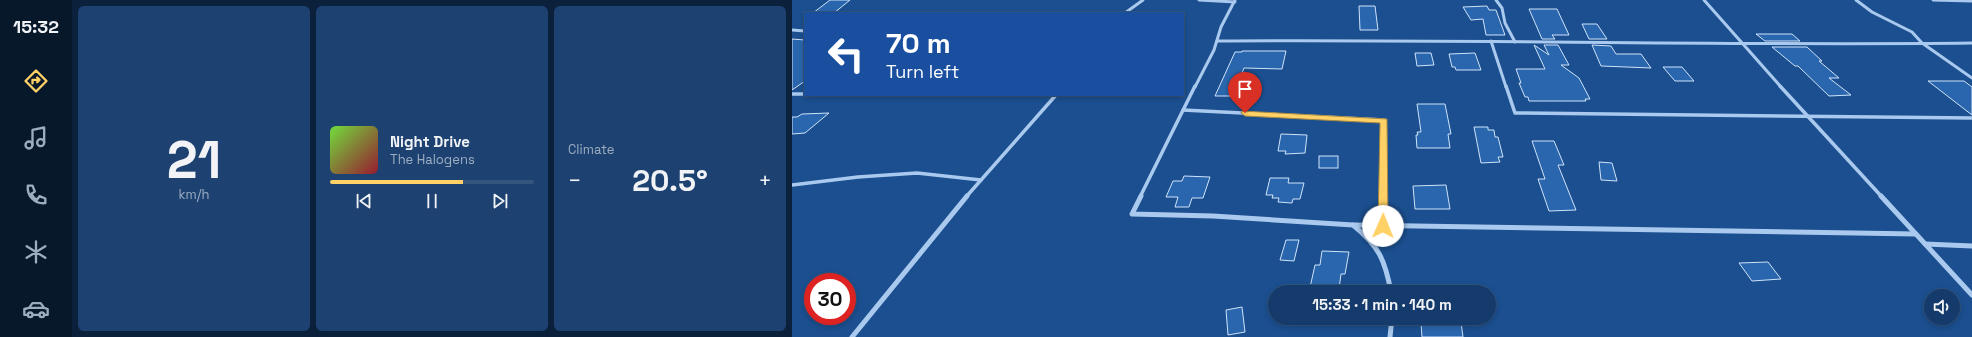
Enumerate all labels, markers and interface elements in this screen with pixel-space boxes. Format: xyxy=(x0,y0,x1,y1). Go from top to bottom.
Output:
text: 15:32 xyxy=(13,15,59,38)
text: 70 m xyxy=(886,25,951,61)
icon: left xyxy=(820,28,872,80)
text: Turn left xyxy=(886,60,959,83)
icon: directions xyxy=(22,67,50,95)
pin xyxy=(1228,72,1262,113)
icon: arrive xyxy=(1234,78,1256,100)
icon: music xyxy=(22,124,50,152)
text: 21 xyxy=(167,127,221,193)
text: Night Drive xyxy=(390,132,470,151)
text: Climate xyxy=(568,141,614,158)
text: The Halogens xyxy=(390,151,475,168)
text: 20.5° xyxy=(632,161,708,200)
text: − xyxy=(568,166,582,194)
text: + xyxy=(758,166,772,194)
icon: phone xyxy=(22,181,50,209)
text: km/h xyxy=(179,186,209,203)
icon: previous xyxy=(353,190,375,212)
icon: pause xyxy=(421,190,443,212)
icon: next xyxy=(489,190,511,212)
position arrow xyxy=(1362,205,1404,247)
icon: climate xyxy=(22,238,50,266)
speed limit sign: 30 xyxy=(804,273,856,325)
map controls xyxy=(1924,289,1960,325)
button: sound xyxy=(1924,289,1960,325)
icon: car xyxy=(22,295,50,323)
text: 15:33 · 1 min · 140 m xyxy=(1312,295,1452,314)

